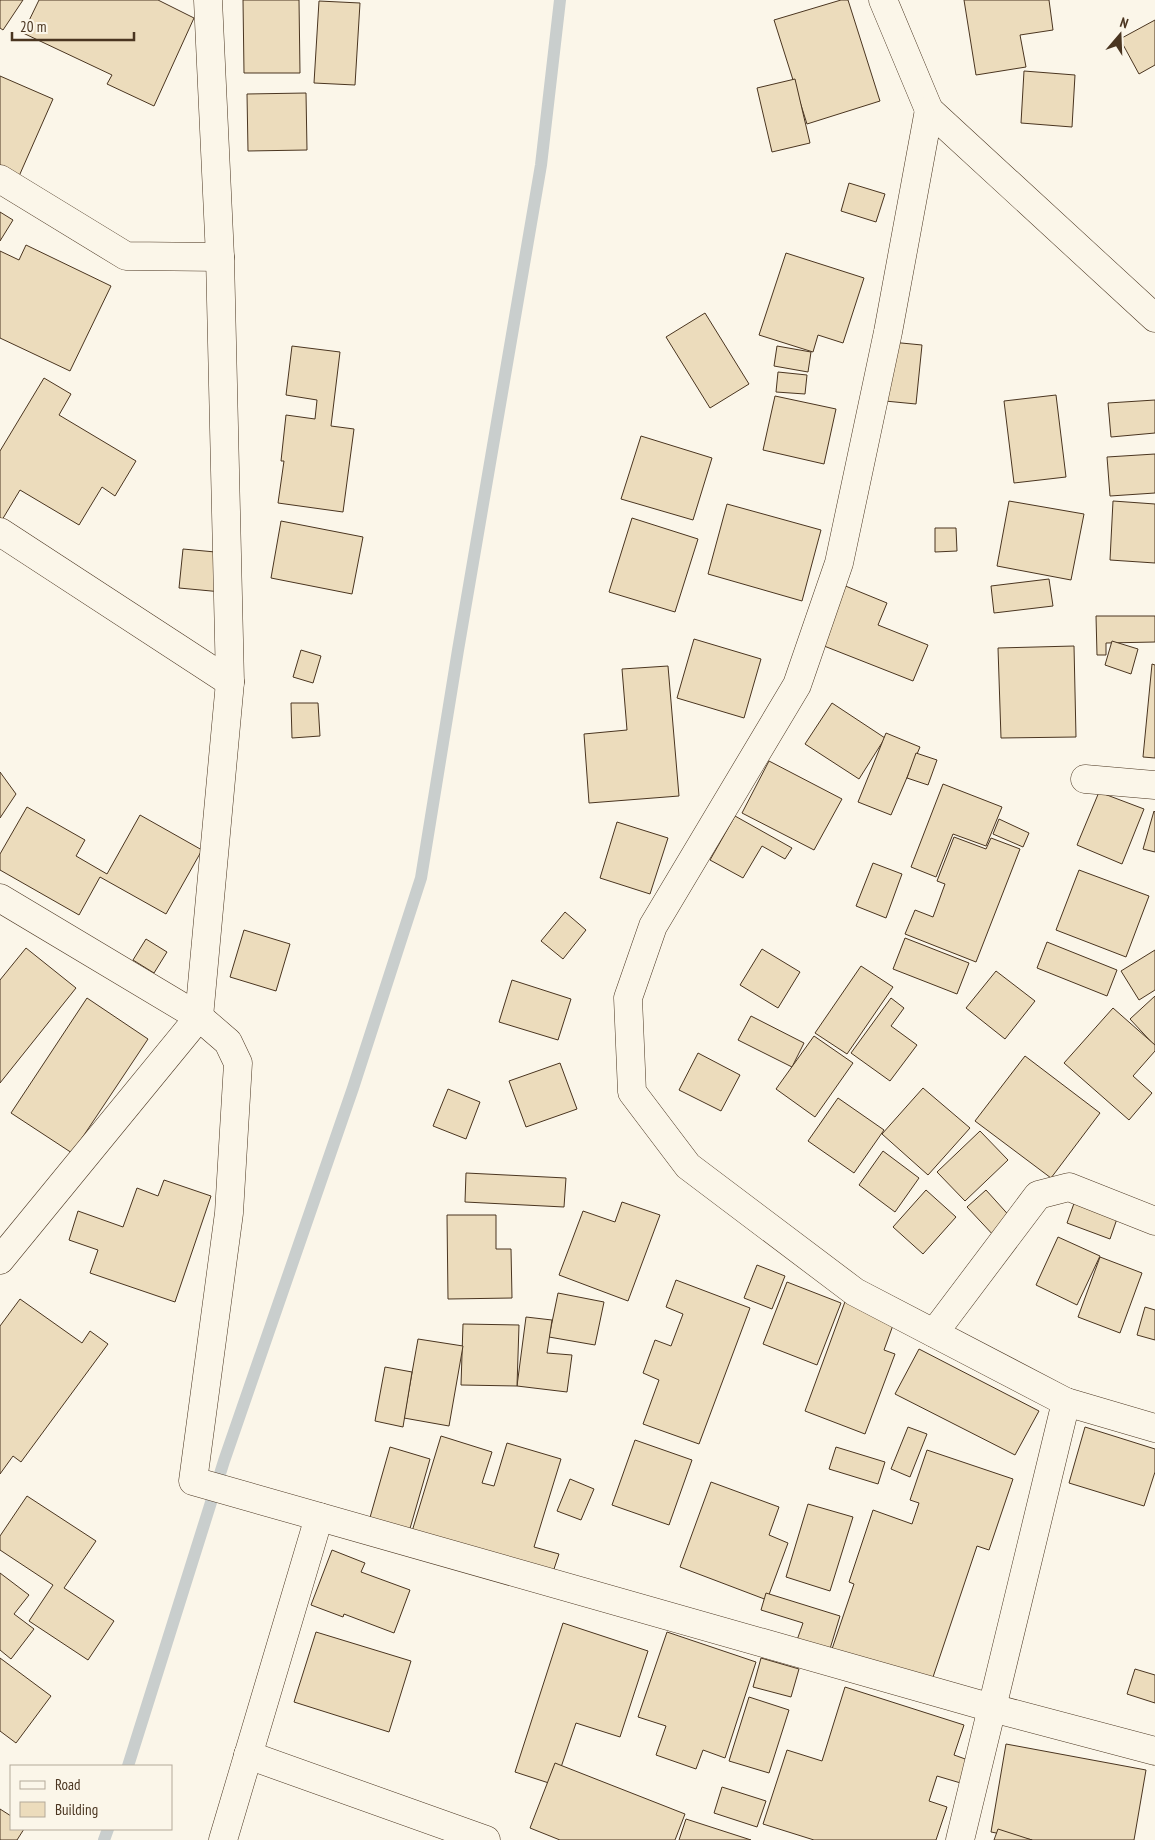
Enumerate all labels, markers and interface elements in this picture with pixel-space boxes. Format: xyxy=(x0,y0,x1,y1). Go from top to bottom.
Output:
scale bar xyxy=(12,10,135,42)
north arrow xyxy=(1095,10,1145,60)
text: N xyxy=(1118,13,1131,32)
text: 20 m xyxy=(20,17,46,36)
legend xyxy=(10,1765,172,1830)
text: Road xyxy=(55,1775,81,1794)
text: Building xyxy=(55,1800,98,1819)

